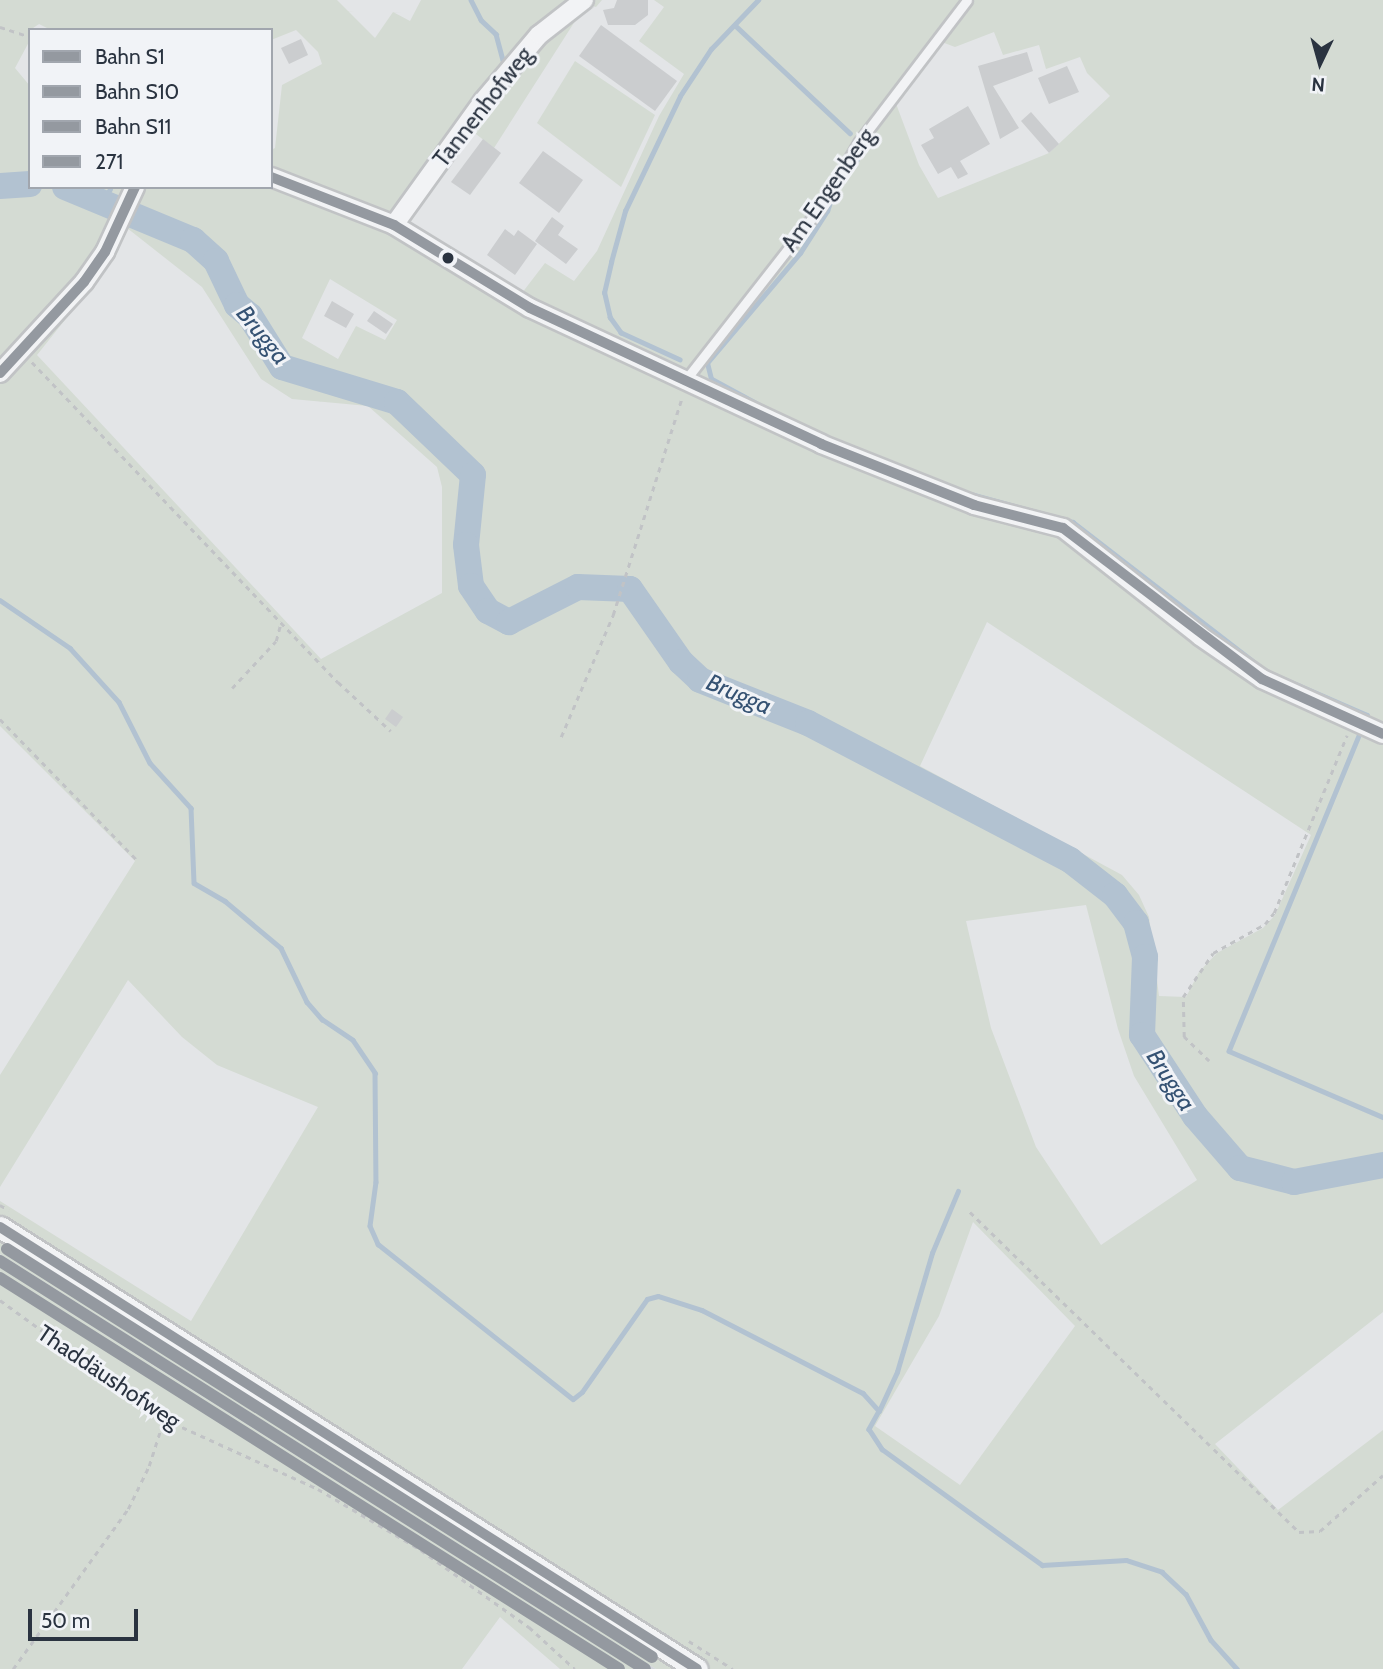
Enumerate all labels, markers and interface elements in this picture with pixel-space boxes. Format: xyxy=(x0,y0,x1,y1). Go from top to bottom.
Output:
legend xyxy=(28,28,273,189)
north arrow xyxy=(1285,28,1355,98)
street label: Tannenhofweg xyxy=(428,42,538,172)
text: Bahn S1 xyxy=(95,44,165,69)
text: N xyxy=(1310,72,1326,96)
text: Bahn S10 xyxy=(95,79,179,104)
text: Bahn S11 xyxy=(95,114,171,139)
street label: Am Engenberg xyxy=(775,123,881,257)
text: 271 xyxy=(95,149,123,174)
unlabelled marker xyxy=(441,251,455,265)
water label: Brugga xyxy=(231,300,295,370)
water label: Brugga xyxy=(702,668,776,720)
water label: Brugga xyxy=(1140,1044,1202,1116)
street label: Thaddäushofweg xyxy=(32,1319,186,1435)
scale bar xyxy=(32,1596,142,1640)
text: 50 m xyxy=(41,1608,90,1633)

